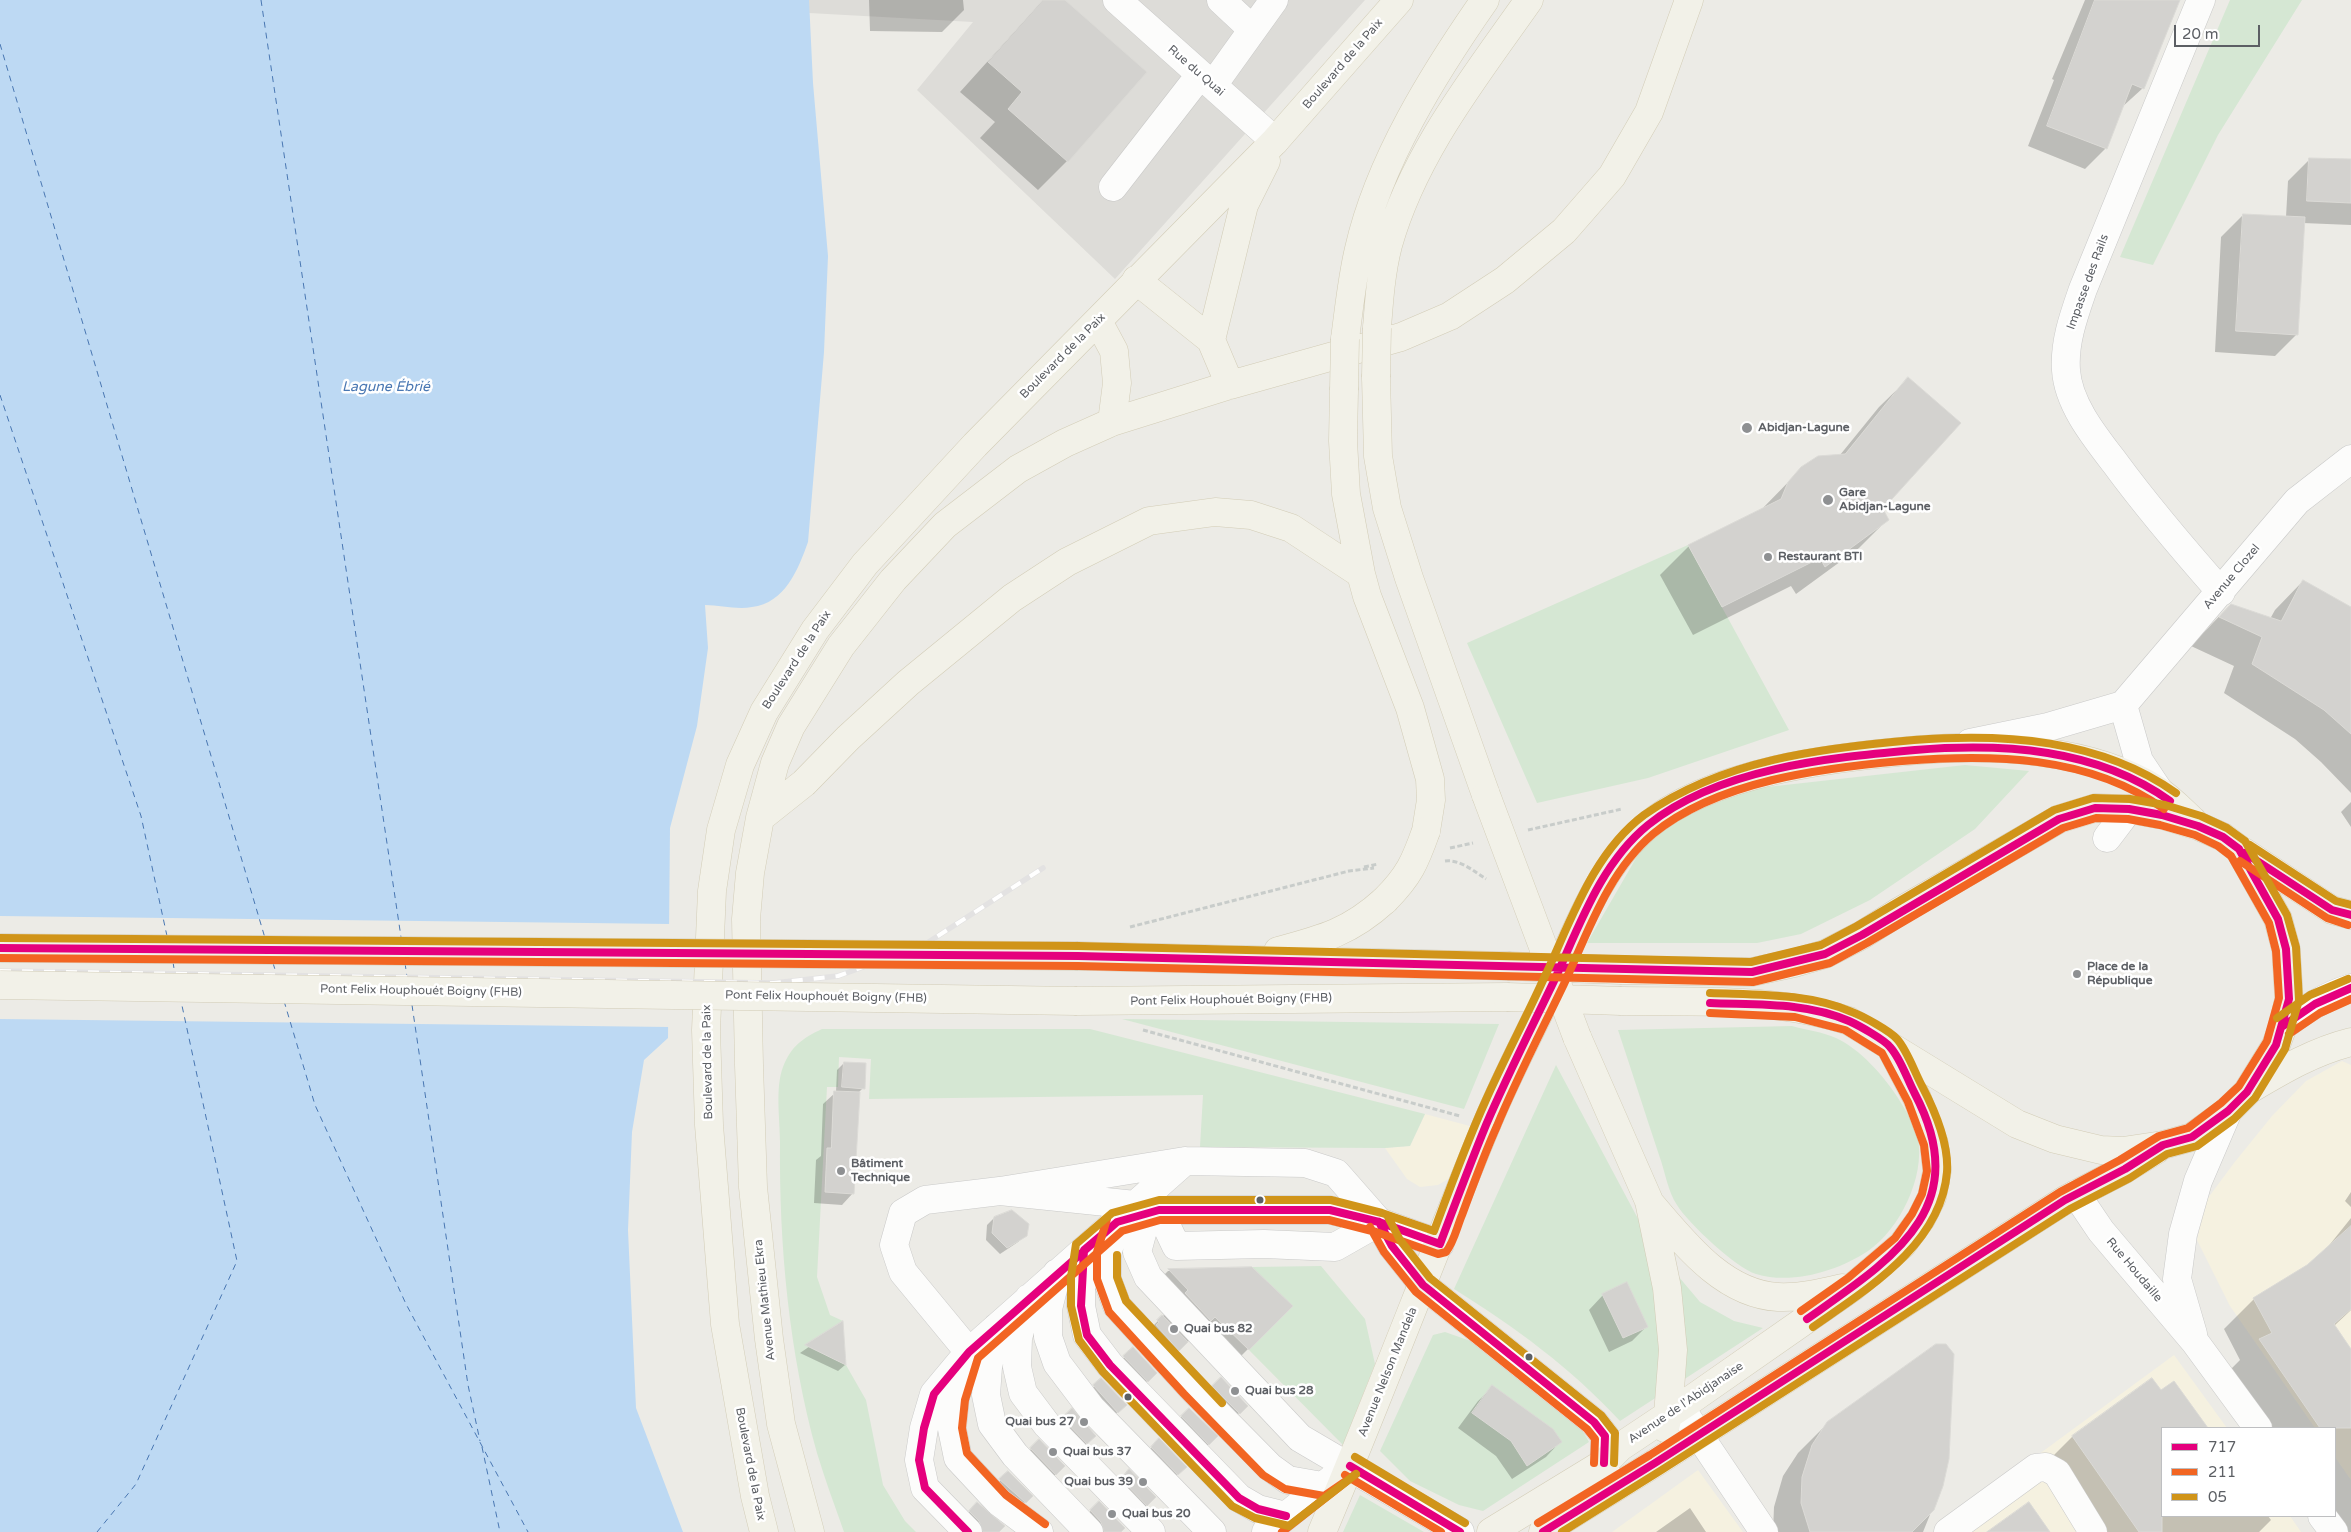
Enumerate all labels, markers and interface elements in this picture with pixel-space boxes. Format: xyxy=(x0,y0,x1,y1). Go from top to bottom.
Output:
scale bar xyxy=(2176,15,2262,47)
street label: Boulevard de la Paix xyxy=(1300,16,1386,112)
text: 20 m xyxy=(2182,25,2219,43)
street label: Rue du Quai xyxy=(1165,42,1227,100)
street label: Impasse des Rails xyxy=(2064,232,2112,332)
street label: Boulevard de la Paix xyxy=(1017,310,1109,402)
water label: Lagune Ébrié xyxy=(342,379,430,395)
marker: Abidjan-Lagune xyxy=(1740,421,1754,435)
place label: Abidjan-Lagune xyxy=(1758,421,1850,435)
place label: Gare Abidjan-Lagune xyxy=(1839,486,1931,514)
marker: Gare Abidjan-Lagune xyxy=(1821,493,1835,507)
street label: Avenue Clozel xyxy=(2201,542,2263,612)
place label: Restaurant BTI xyxy=(1778,550,1862,564)
marker: Restaurant BTI xyxy=(1762,551,1774,563)
street label: Boulevard de la Paix xyxy=(760,608,834,712)
place label: Place de la République xyxy=(2087,960,2152,988)
marker: Place de la République xyxy=(2071,968,2083,980)
street label: Pont Felix Houphouét Boigny (FHB) xyxy=(320,982,522,1000)
street label: Pont Felix Houphouét Boigny (FHB) xyxy=(725,988,927,1006)
street label: Pont Felix Houphouét Boigny (FHB) xyxy=(1130,991,1332,1009)
street label: Boulevard de la Paix xyxy=(700,1004,716,1120)
place label: Bâtiment Technique xyxy=(851,1157,910,1185)
marker: Bâtiment Technique xyxy=(835,1165,847,1177)
unlabelled marker xyxy=(1255,1195,1265,1205)
street label: Rue Houdaille xyxy=(2103,1235,2165,1305)
street label: Avenue Mathieu Ekra xyxy=(751,1239,779,1361)
street label: Avenue Nelson Mandela xyxy=(1355,1305,1421,1439)
place label: Quai bus 82 xyxy=(1184,1322,1253,1336)
marker: Quai bus 82 xyxy=(1168,1323,1180,1335)
unlabelled marker xyxy=(1524,1352,1534,1362)
street label: Avenue de l'Abidjanaise xyxy=(1626,1359,1746,1447)
place label: Quai bus 28 xyxy=(1245,1384,1314,1398)
marker: Quai bus 28 xyxy=(1229,1385,1241,1397)
unlabelled marker xyxy=(1123,1392,1133,1402)
street label: Boulevard de la Paix xyxy=(732,1406,768,1522)
place label: Quai bus 27 xyxy=(1005,1415,1074,1429)
marker: Quai bus 27 xyxy=(1078,1416,1090,1428)
legend xyxy=(2161,1427,2336,1517)
text: 717 xyxy=(2208,1438,2236,1456)
place label: Quai bus 37 xyxy=(1063,1445,1132,1459)
marker: Quai bus 37 xyxy=(1047,1446,1059,1458)
text: 211 xyxy=(2208,1463,2236,1481)
place label: Quai bus 39 xyxy=(1064,1475,1133,1489)
marker: Quai bus 39 xyxy=(1137,1476,1149,1488)
text: 05 xyxy=(2208,1488,2227,1506)
place label: Quai bus 20 xyxy=(1122,1507,1191,1521)
marker: Quai bus 20 xyxy=(1106,1508,1118,1520)

